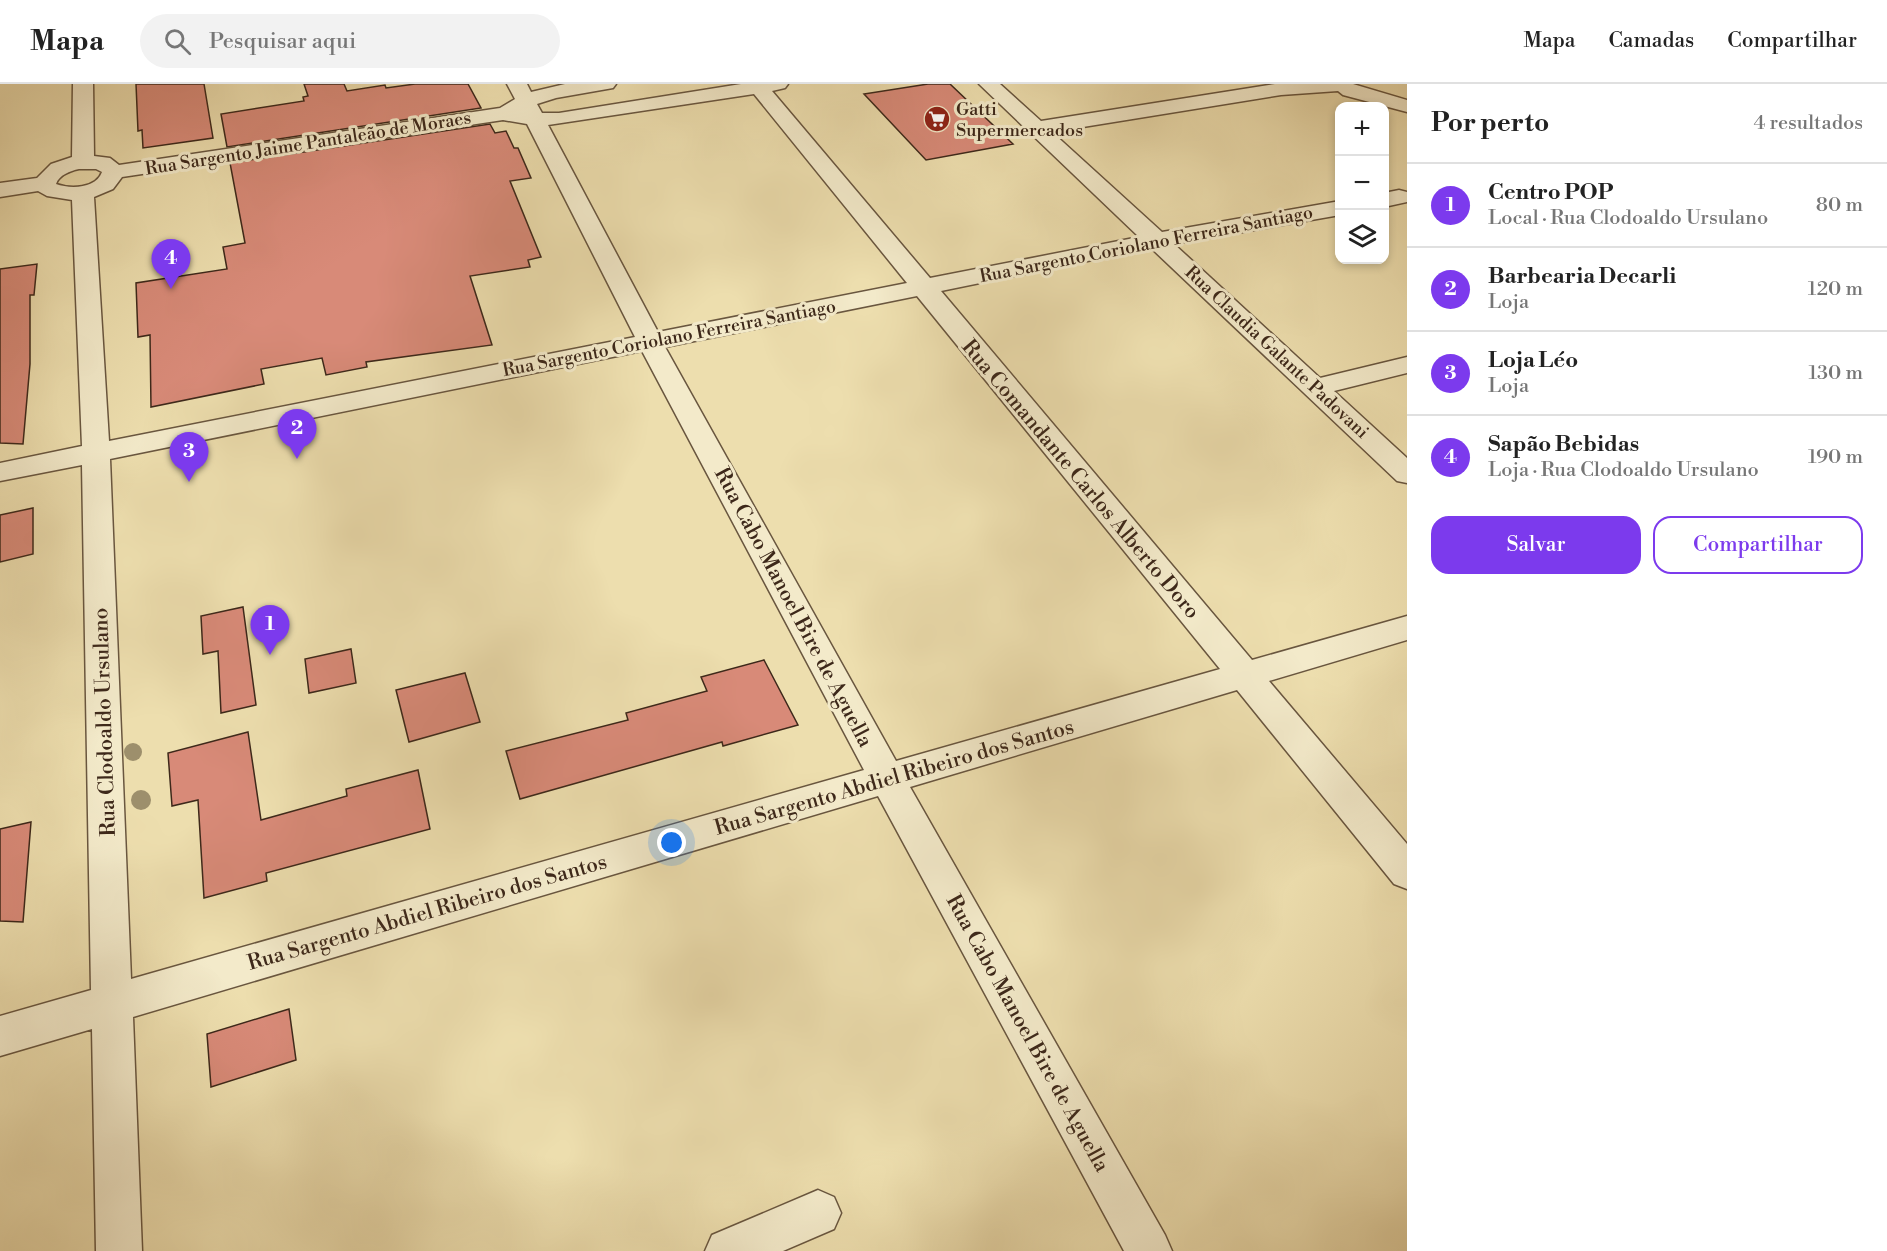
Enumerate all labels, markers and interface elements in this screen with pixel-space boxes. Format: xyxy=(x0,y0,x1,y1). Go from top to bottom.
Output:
search box xyxy=(140,14,560,68)
text: Mapa xyxy=(30,24,104,59)
icon: search xyxy=(161,25,194,58)
text: Pesquisar aqui xyxy=(209,28,356,55)
text: Mapa xyxy=(1523,28,1575,54)
text: Camadas xyxy=(1608,28,1694,54)
text: Compartilhar xyxy=(1727,28,1857,54)
place label: Gatti Supermercados xyxy=(956,98,1083,142)
map controls xyxy=(1335,102,1389,264)
button: + xyxy=(1335,102,1389,156)
supermarket icon: Gatti Supermercados xyxy=(922,104,952,134)
street label: Rua Sargento Jaime Pantaleão de Moraes xyxy=(143,106,473,181)
text: Por perto xyxy=(1431,107,1549,139)
text: 4 resultados xyxy=(1753,111,1863,136)
button: − xyxy=(1335,156,1389,210)
text: Centro POP xyxy=(1488,179,1613,206)
text: 1 xyxy=(1446,193,1455,218)
text: 80 m xyxy=(1816,193,1863,218)
street label: Rua Sargento Coriolano Ferreira Santiago xyxy=(977,201,1315,288)
text: Local · Rua Clodoaldo Ursulano xyxy=(1488,206,1768,231)
button: layers xyxy=(1335,210,1389,264)
pin: 4 xyxy=(152,240,190,289)
street label: Rua Claudia Galante Padovani xyxy=(1180,261,1373,444)
text: Barbearia Decarli xyxy=(1488,263,1676,290)
text: 2 xyxy=(1444,277,1457,302)
text: 120 m xyxy=(1808,277,1863,302)
text: Loja xyxy=(1488,290,1529,315)
street label: Rua Sargento Coriolano Ferreira Santiago xyxy=(500,295,838,382)
street label: Rua Comandante Carlos Alberto Doro xyxy=(956,335,1205,625)
text: Loja Léo xyxy=(1488,347,1578,374)
text: 3 xyxy=(1444,361,1457,386)
text: 130 m xyxy=(1808,361,1863,386)
text: Loja xyxy=(1488,374,1529,399)
pin: 2 xyxy=(278,410,316,459)
text: Sapão Bebidas xyxy=(1488,431,1639,458)
pin: 3 xyxy=(170,432,208,482)
text: 4 xyxy=(1444,445,1457,470)
text: 190 m xyxy=(1808,445,1863,470)
text: Loja · Rua Clodoaldo Ursulano xyxy=(1488,458,1759,483)
street label: Rua Cabo Manoel Bire de Aguella xyxy=(708,463,878,752)
button: Salvar xyxy=(1431,516,1641,574)
button: Compartilhar xyxy=(1653,516,1863,574)
pin: 1 xyxy=(250,606,290,655)
street label: Rua Clodoaldo Ursulano xyxy=(88,607,122,837)
street label: Rua Sargento Abdiel Ribeiro dos Santos xyxy=(712,714,1077,842)
your location xyxy=(657,828,686,857)
street label: Rua Sargento Abdiel Ribeiro dos Santos xyxy=(245,849,610,977)
street label: Rua Cabo Manoel Bire de Aguella xyxy=(940,890,1115,1177)

